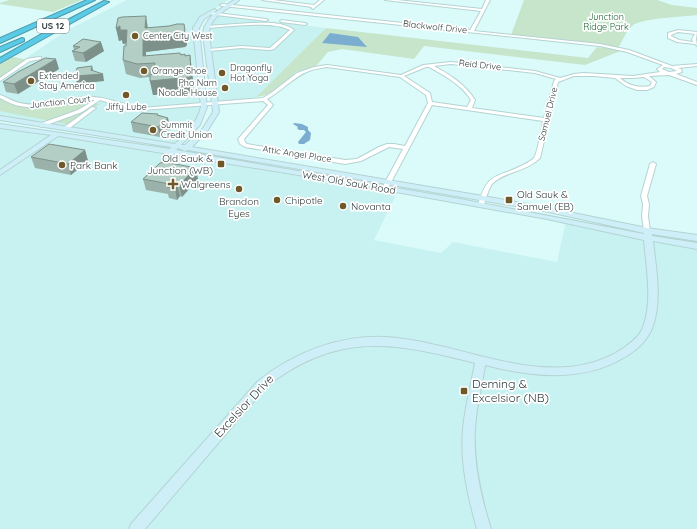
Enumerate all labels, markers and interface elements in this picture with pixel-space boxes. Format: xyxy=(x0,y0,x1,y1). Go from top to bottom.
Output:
park label: Junction Ridge Park xyxy=(583,11,629,32)
street label: Blackwolf Drive xyxy=(402,18,468,35)
road number: US 12 xyxy=(37,19,69,33)
place label: Center City West xyxy=(143,30,213,41)
marker: Center City West xyxy=(130,31,140,41)
street label: Reid Drive xyxy=(458,57,502,72)
place label: Dragonfly Hot Yoga xyxy=(230,62,272,83)
place label: Orange Shoe xyxy=(152,65,207,76)
marker: Orange Shoe xyxy=(139,66,149,76)
marker: Dragonfly Hot Yoga xyxy=(217,68,227,78)
place label: Extended Stay America xyxy=(39,70,95,91)
marker: Extended Stay America xyxy=(26,76,36,86)
place label: Pho Nam Noodle House xyxy=(158,77,217,98)
marker: Pho Nam Noodle House xyxy=(220,83,230,93)
street label: Samuel Drive xyxy=(536,86,560,142)
marker: Jiffy Lube xyxy=(121,90,131,100)
street label: Junction Court xyxy=(29,93,91,110)
place label: Jiffy Lube xyxy=(105,101,147,112)
place label: Summit Credit Union xyxy=(161,119,212,140)
marker: Summit Credit Union xyxy=(148,125,158,135)
street label: Attic Angel Place xyxy=(262,143,332,164)
place label: Old Sauk & Junction (WB) xyxy=(147,152,213,177)
place label: Park Bank xyxy=(70,159,118,172)
marker: Old Sauk & Junction (WB) xyxy=(216,159,226,169)
marker: Park Bank xyxy=(57,160,67,170)
street label: West Old Sauk Road xyxy=(301,168,397,197)
place label: Walgreens xyxy=(181,178,231,191)
marker: Walgreens xyxy=(168,179,178,189)
marker: Brandon Eyes xyxy=(234,184,244,194)
place label: Old Sauk & Samuel (EB) xyxy=(517,188,574,213)
place label: Chipotle xyxy=(285,194,323,207)
place label: Brandon Eyes xyxy=(219,195,259,220)
marker: Chipotle xyxy=(272,195,282,205)
marker: Old Sauk & Samuel (EB) xyxy=(504,195,514,205)
place label: Novanta xyxy=(351,200,391,213)
marker: Novanta xyxy=(338,201,348,211)
street label: Excelsior Drive xyxy=(211,371,277,440)
place label: Deming & Excelsior (NB) xyxy=(472,376,549,405)
marker: Deming & Excelsior (NB) xyxy=(459,386,469,396)

